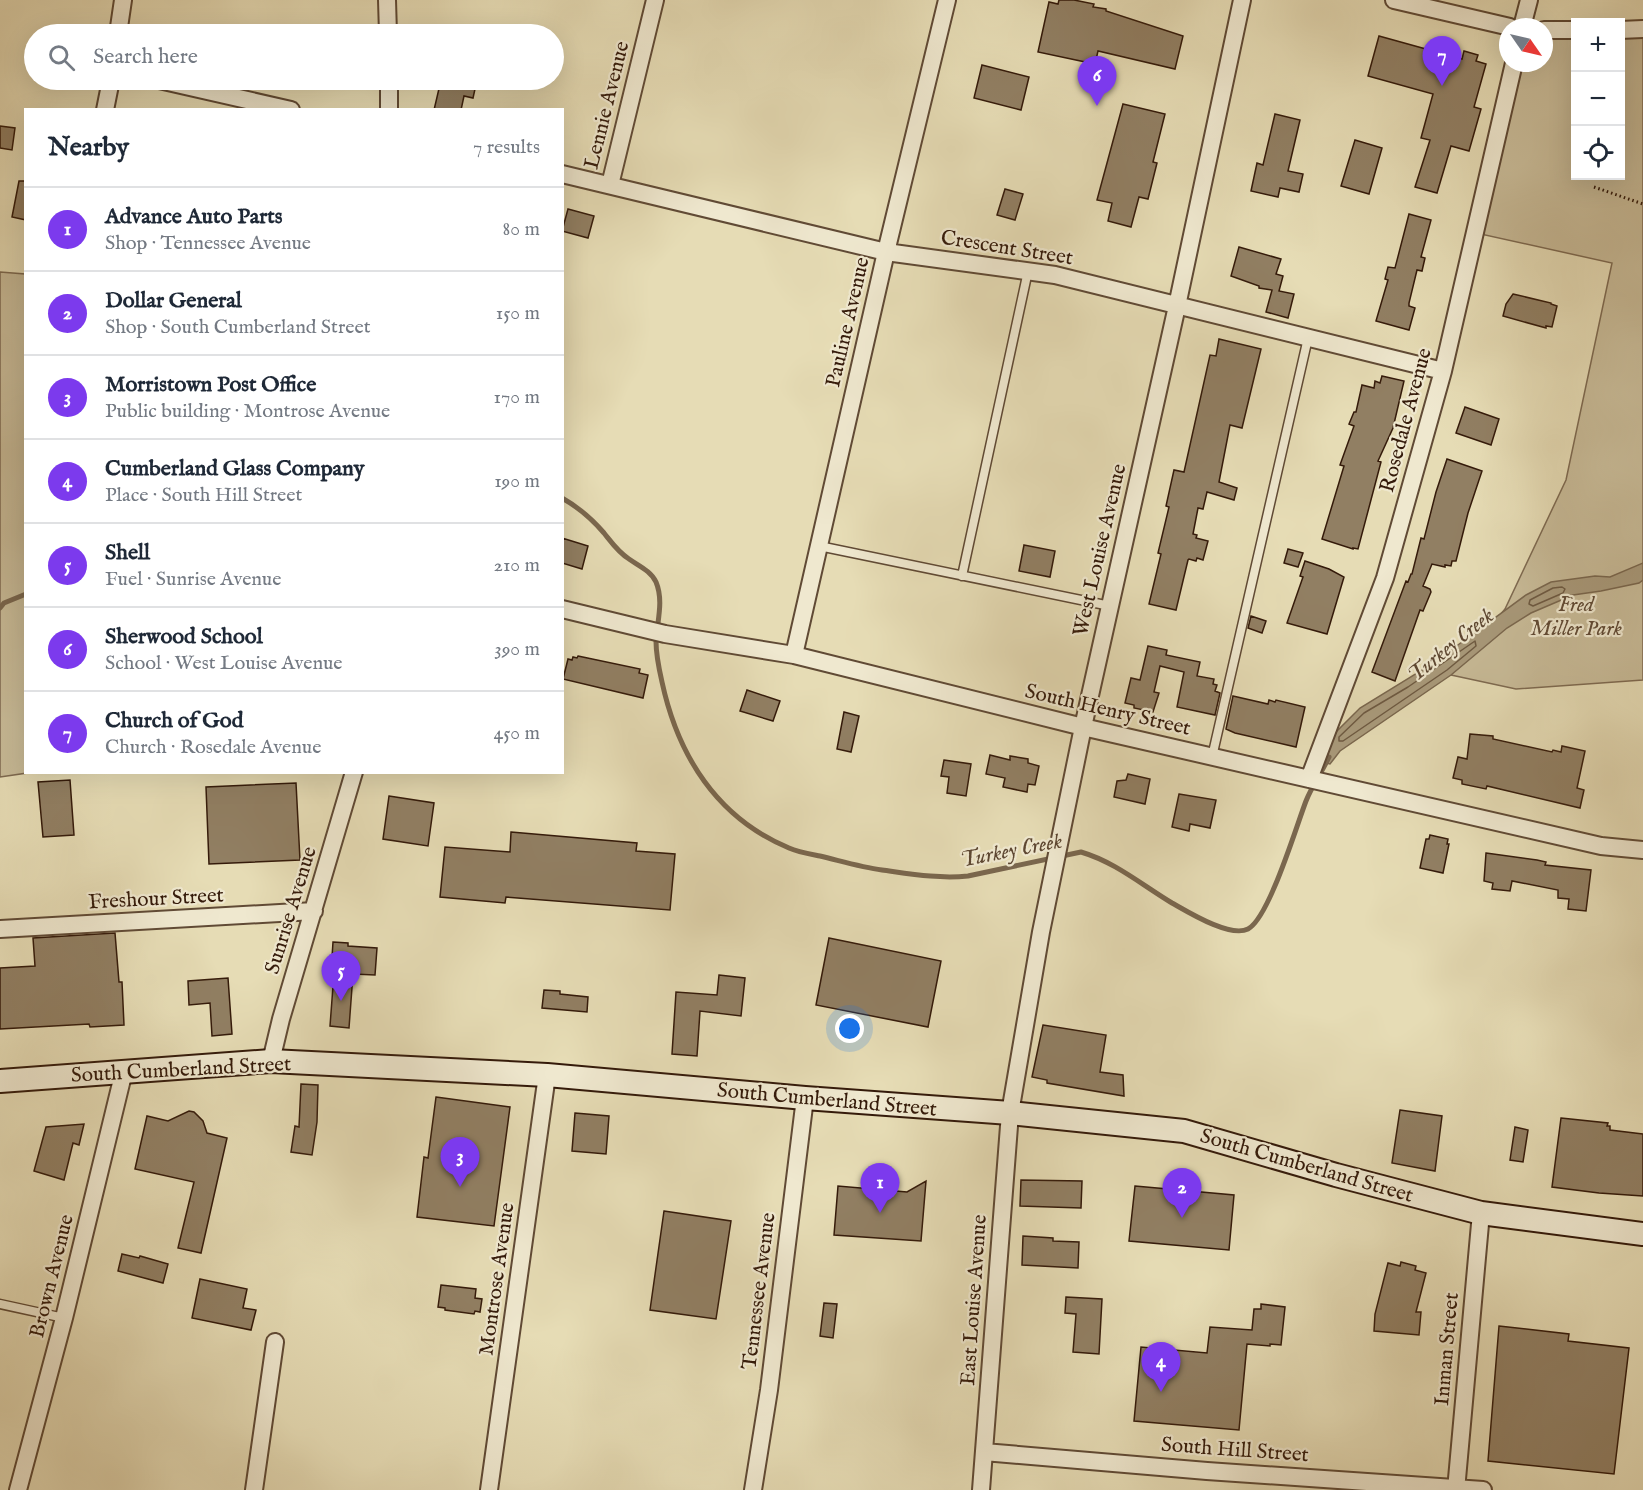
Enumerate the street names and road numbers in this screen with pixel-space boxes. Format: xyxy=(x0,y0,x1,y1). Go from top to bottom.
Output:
street label: Lennie Avenue xyxy=(579,38,636,172)
street label: Crescent Street xyxy=(939,225,1075,272)
street label: Pauline Avenue xyxy=(820,254,877,390)
street label: Rosedale Avenue xyxy=(1374,345,1439,496)
street label: West Louise Avenue xyxy=(1067,461,1134,639)
street label: South Henry Street xyxy=(1022,678,1193,743)
street label: Sunrise Avenue xyxy=(259,843,324,977)
street label: Freshour Street xyxy=(88,882,224,917)
street label: South Cumberland Street xyxy=(70,1051,292,1090)
street label: South Cumberland Street xyxy=(716,1077,938,1124)
street label: South Cumberland Street xyxy=(1197,1123,1416,1210)
street label: Montrose Avenue xyxy=(473,1201,522,1357)
street label: Brown Avenue xyxy=(24,1211,81,1341)
street label: Tennessee Avenue xyxy=(736,1211,783,1371)
street label: East Louise Avenue xyxy=(955,1213,994,1387)
street label: Inman Street xyxy=(1429,1291,1466,1407)
street label: South Hill Street xyxy=(1160,1432,1310,1469)

